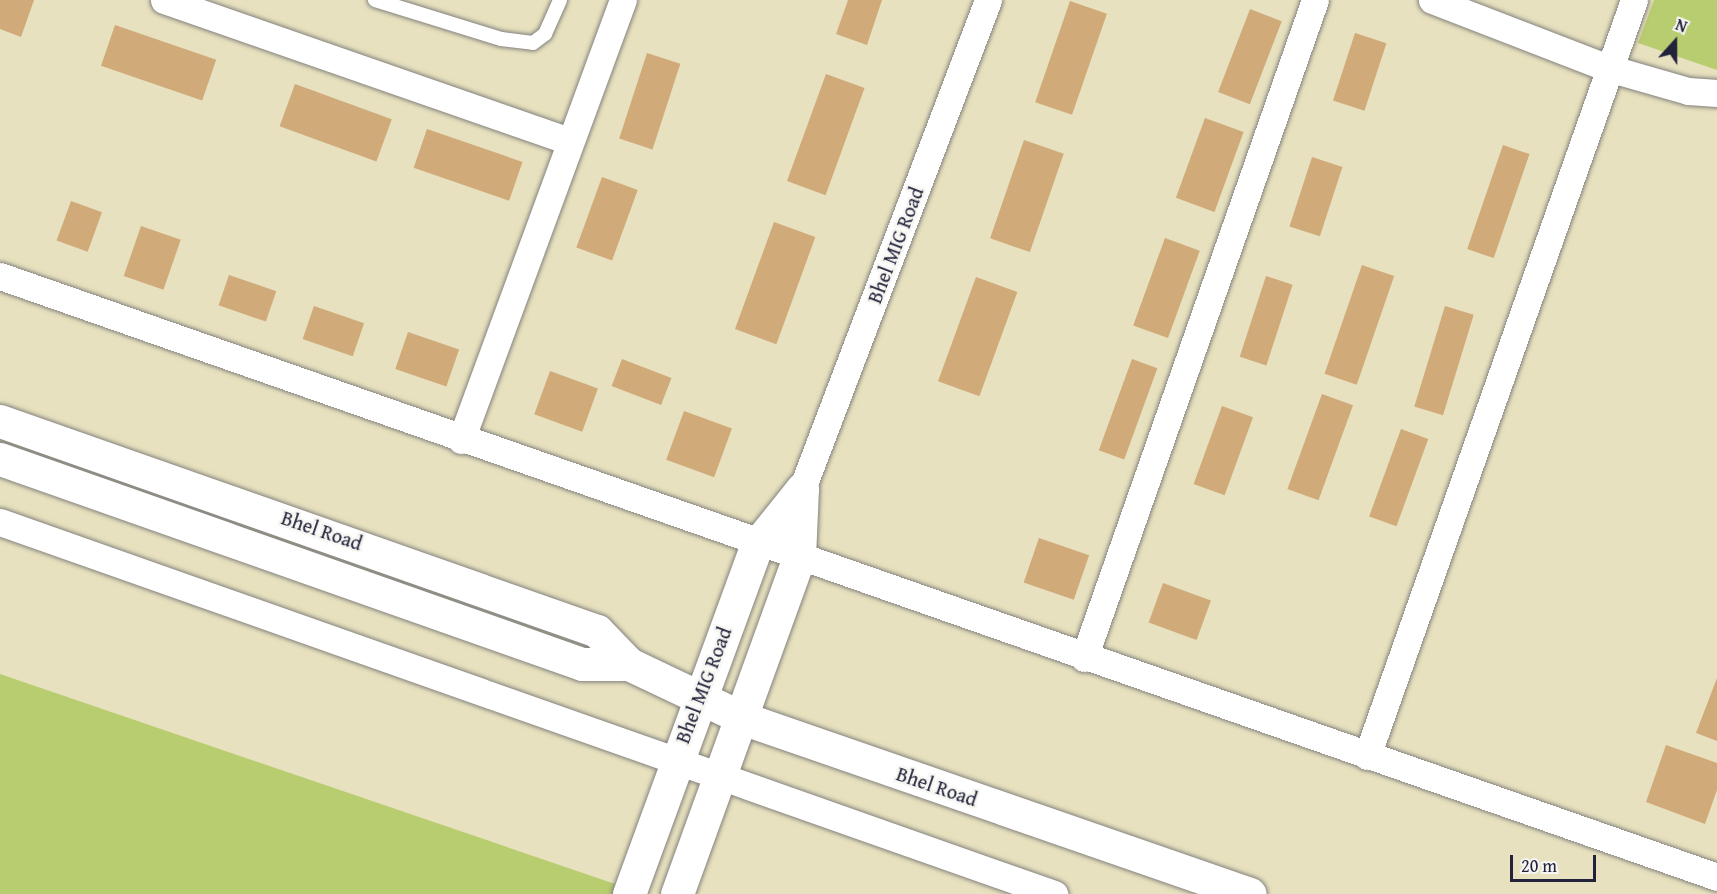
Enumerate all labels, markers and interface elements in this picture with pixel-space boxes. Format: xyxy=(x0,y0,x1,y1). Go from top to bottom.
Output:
north arrow xyxy=(1645,12,1705,72)
text: N xyxy=(1672,12,1691,38)
street label: Bhel MIG Road xyxy=(862,183,928,307)
street label: Bhel Road xyxy=(278,505,366,555)
street label: Bhel MIG Road xyxy=(670,623,736,747)
street label: Bhel Road xyxy=(893,761,981,811)
scale bar xyxy=(1513,843,1598,881)
text: 20 m xyxy=(1521,852,1557,879)

